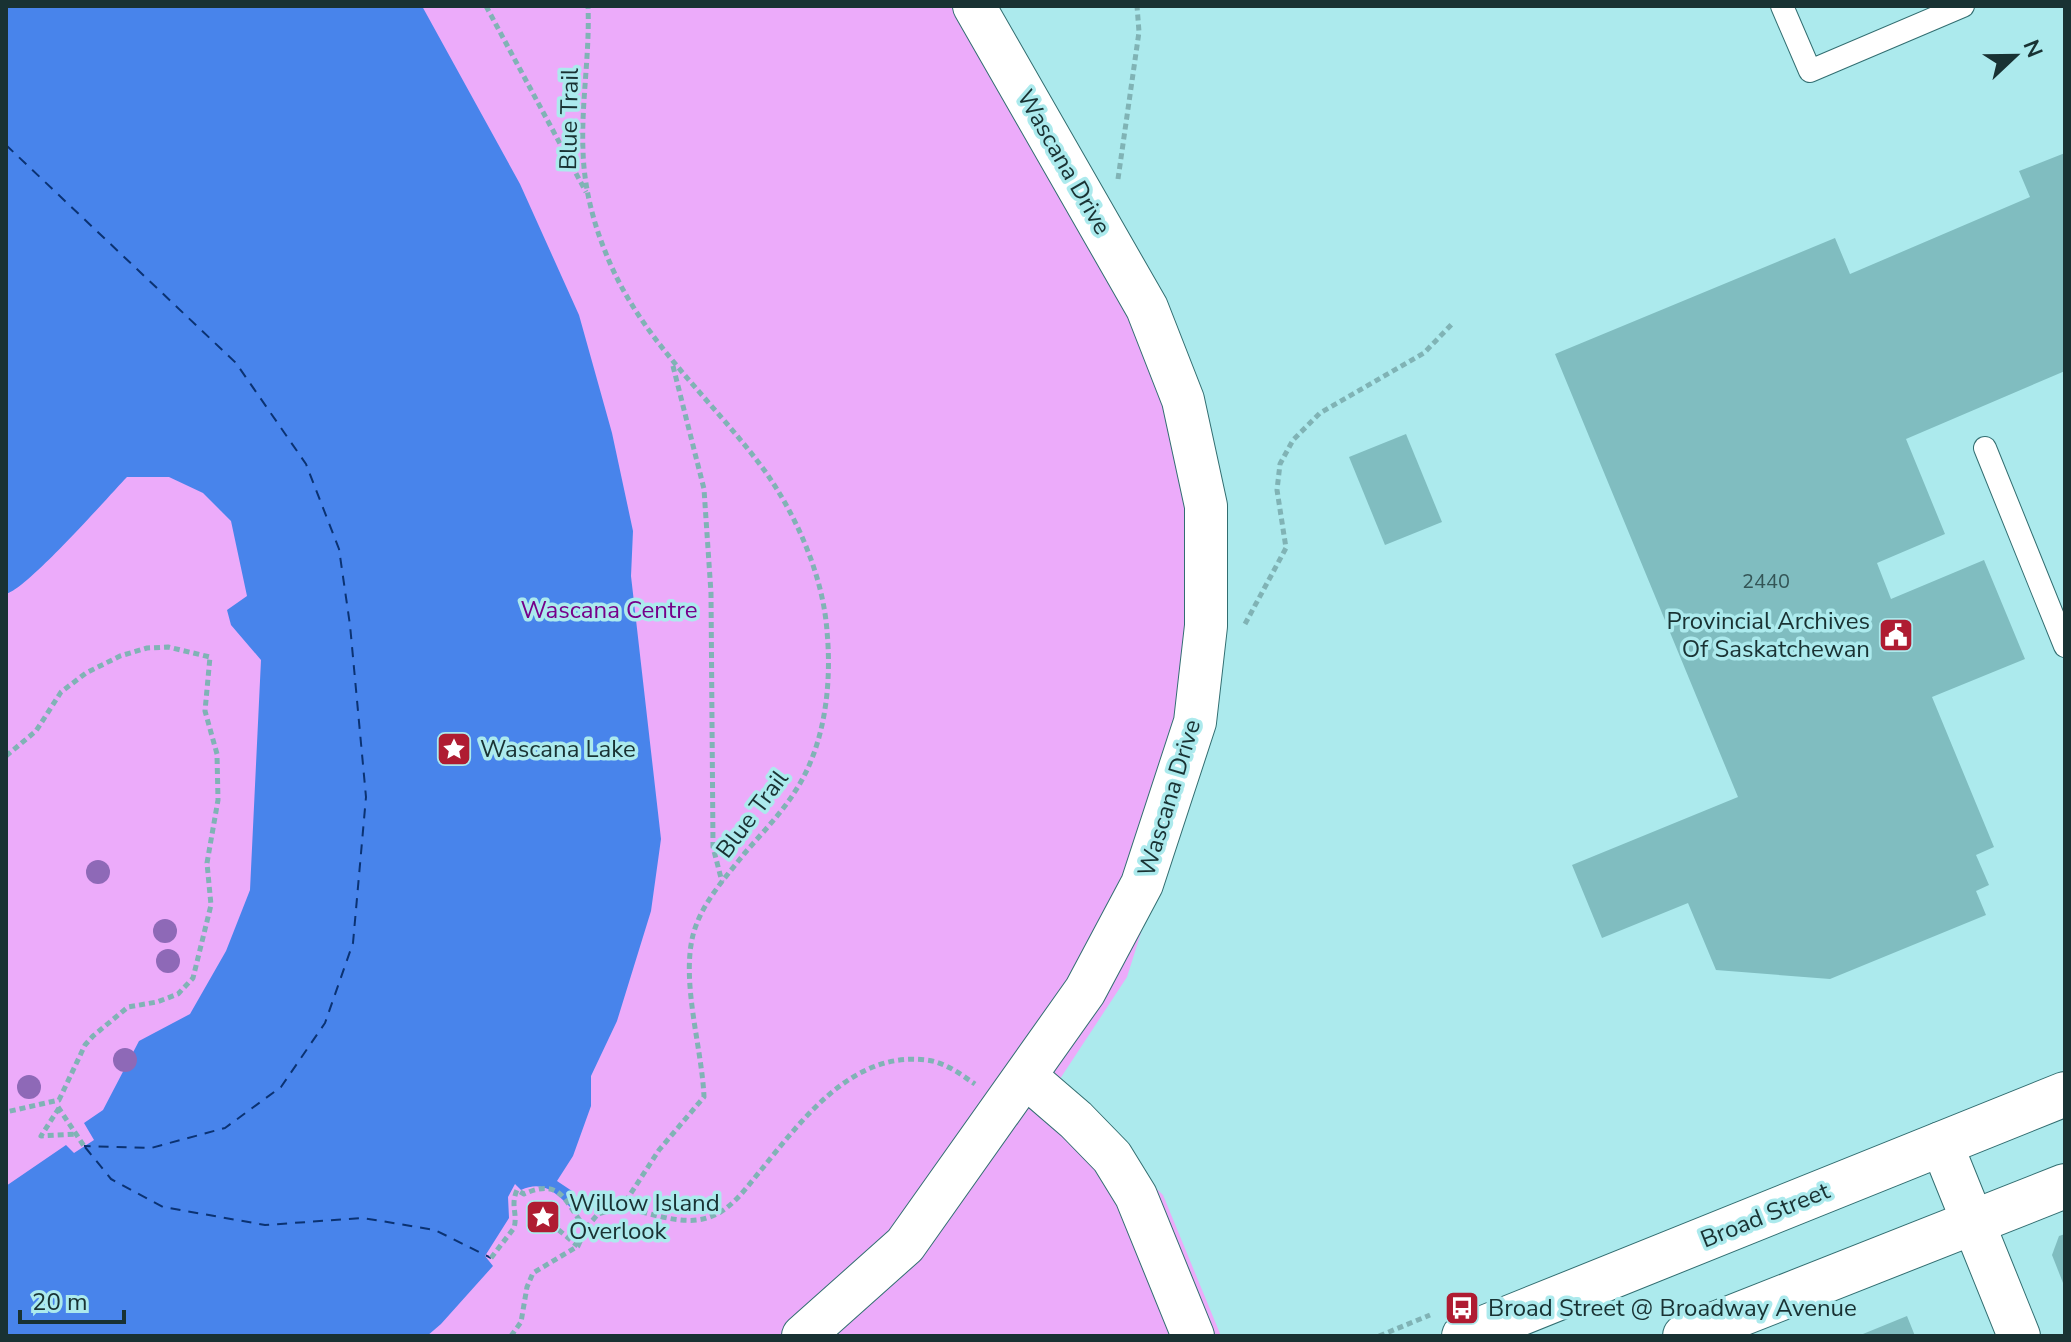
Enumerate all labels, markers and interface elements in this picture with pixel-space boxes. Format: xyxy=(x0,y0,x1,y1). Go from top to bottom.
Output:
north arrow xyxy=(1975,16,2055,96)
text: N xyxy=(2016,36,2050,62)
street label: Blue Trail xyxy=(552,68,586,170)
street label: Wascana Drive xyxy=(1010,84,1118,240)
house number: 2440 xyxy=(1742,568,1790,595)
park label: Wascana Centre xyxy=(521,594,697,626)
place label: Provincial Archives Of Saskatchewan xyxy=(1666,605,1870,665)
public building icon: Provincial Archives Of Saskatchewan xyxy=(1877,616,1915,654)
street label: Wascana Drive xyxy=(1130,716,1208,880)
place icon: Wascana Lake xyxy=(435,730,473,768)
place label: Wascana Lake xyxy=(480,733,636,765)
street label: Blue Trail xyxy=(708,764,796,864)
street label: Broad Street xyxy=(1696,1174,1835,1255)
place label: Willow Island Overlook xyxy=(569,1187,720,1247)
place icon: Willow Island Overlook xyxy=(524,1198,562,1236)
scale bar xyxy=(20,1274,124,1324)
text: 20 m xyxy=(32,1286,88,1318)
bus stop icon: Broad Street @ Broadway Avenue xyxy=(1443,1289,1481,1327)
place label: Broad Street @ Broadway Avenue xyxy=(1488,1292,1857,1324)

